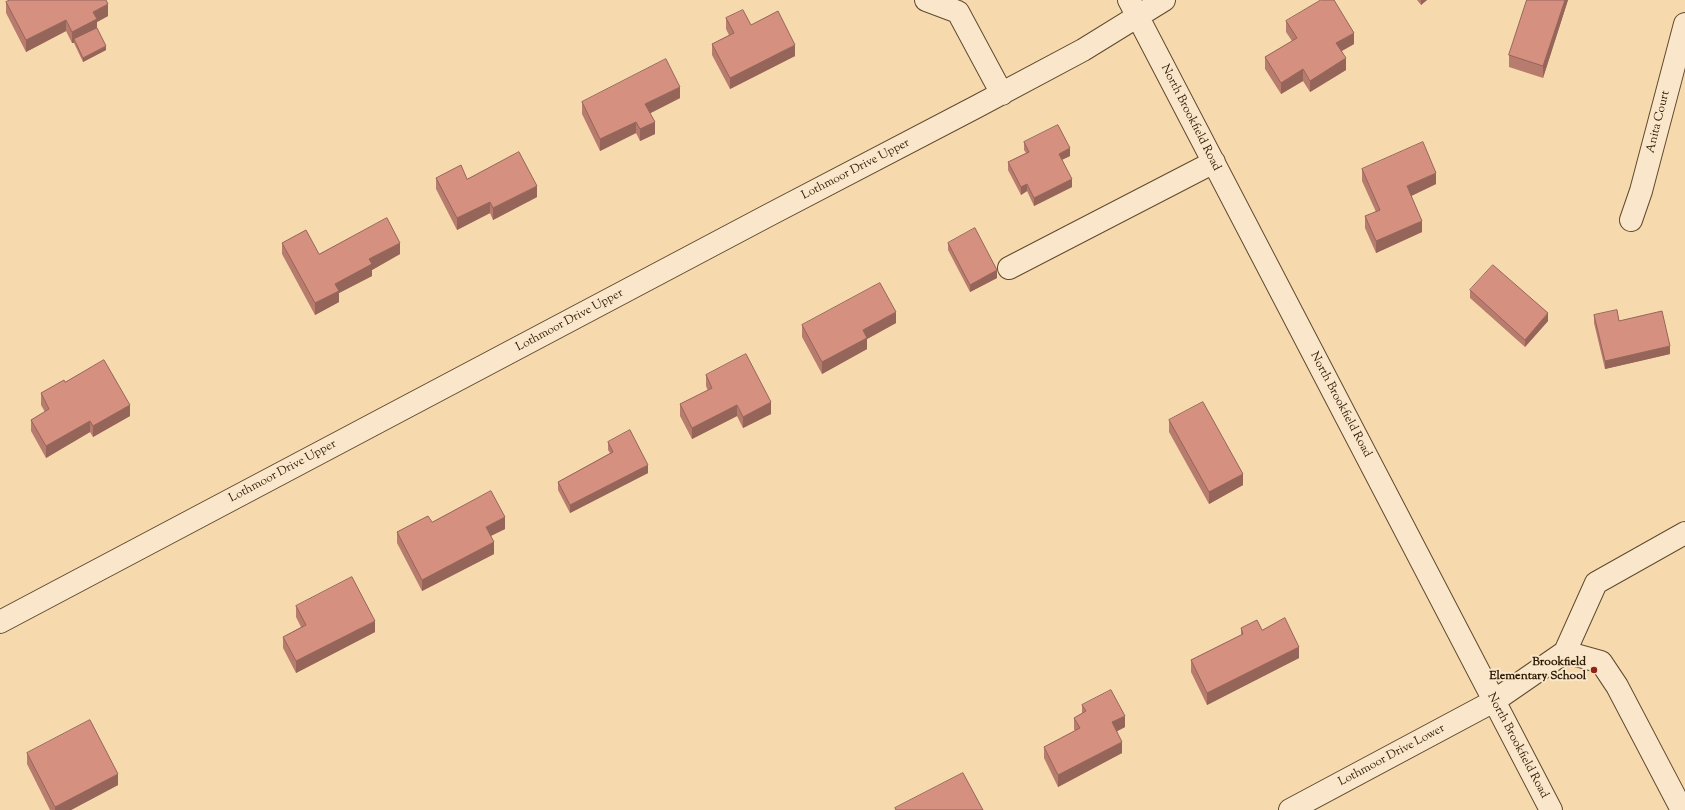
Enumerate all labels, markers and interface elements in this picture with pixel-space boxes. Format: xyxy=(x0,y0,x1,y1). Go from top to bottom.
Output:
street label: North Brookfield Road xyxy=(1157,62,1223,174)
street label: Anita Court xyxy=(1644,89,1674,155)
street label: Lothmoor Drive Upper xyxy=(800,136,912,204)
street label: Lothmoor Drive Upper xyxy=(514,287,626,355)
street label: North Brookfield Road xyxy=(1306,350,1374,460)
street label: Lothmoor Drive Upper xyxy=(227,438,339,506)
place label: Brookfield Elementary School xyxy=(1489,656,1586,684)
marker: Brookfield Elementary School xyxy=(1589,665,1599,675)
street label: North Brookfield Road xyxy=(1483,691,1551,801)
street label: Lothmoor Drive Lower xyxy=(1336,722,1448,790)

